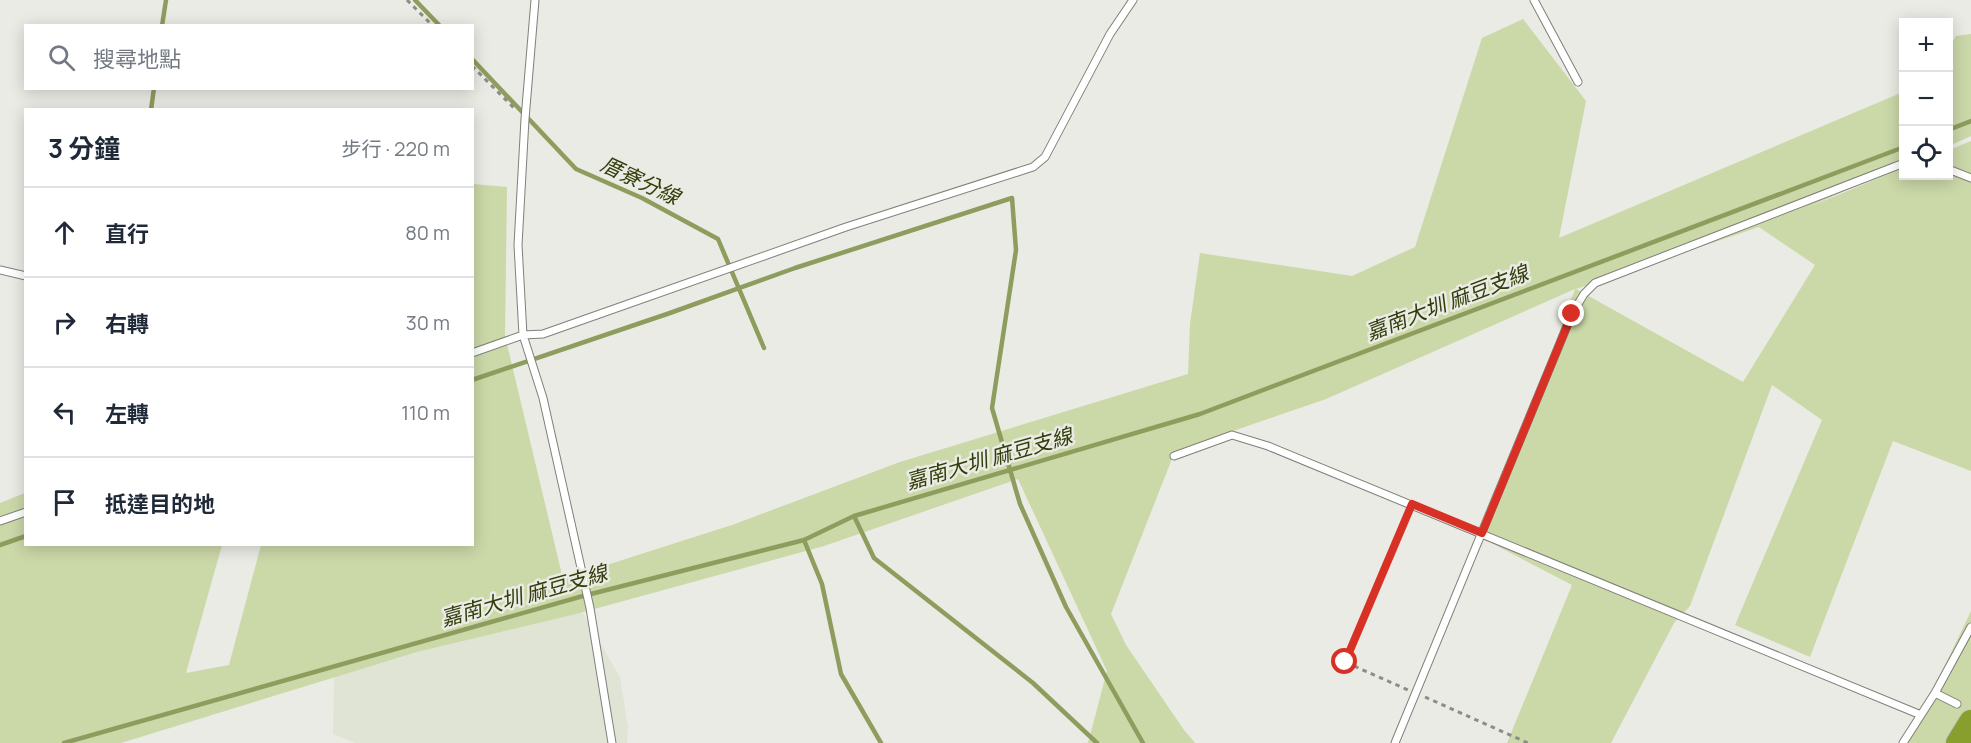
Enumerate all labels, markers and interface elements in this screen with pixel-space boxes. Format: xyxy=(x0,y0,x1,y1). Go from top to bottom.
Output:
map controls xyxy=(1899,18,1953,180)
button: + xyxy=(1899,18,1953,72)
search box xyxy=(24,24,474,90)
icon: search xyxy=(45,41,78,74)
text: 搜尋地點 xyxy=(93,44,181,74)
button: − xyxy=(1899,72,1953,126)
button: locate xyxy=(1899,126,1953,180)
text: 3 分鐘 xyxy=(48,130,120,166)
text: 步行 · 220 m xyxy=(342,135,450,162)
water label: 厝寮分線 xyxy=(596,150,686,211)
icon: ahead xyxy=(48,216,81,249)
text: 直行 xyxy=(105,219,149,249)
text: 80 m xyxy=(405,219,450,246)
water label: 嘉南大圳 麻豆支線 xyxy=(1361,257,1534,346)
route end xyxy=(1558,300,1584,326)
icon: right xyxy=(48,306,81,339)
text: 右轉 xyxy=(105,309,149,339)
text: 30 m xyxy=(406,309,450,336)
icon: left xyxy=(48,396,81,429)
text: 左轉 xyxy=(105,399,149,429)
text: 110 m xyxy=(401,399,450,426)
water label: 嘉南大圳 麻豆支線 xyxy=(902,420,1077,495)
icon: arrive xyxy=(48,486,81,519)
text: 抵達目的地 xyxy=(105,489,215,519)
water label: 嘉南大圳 麻豆支線 xyxy=(437,557,612,632)
route start xyxy=(1331,648,1357,674)

